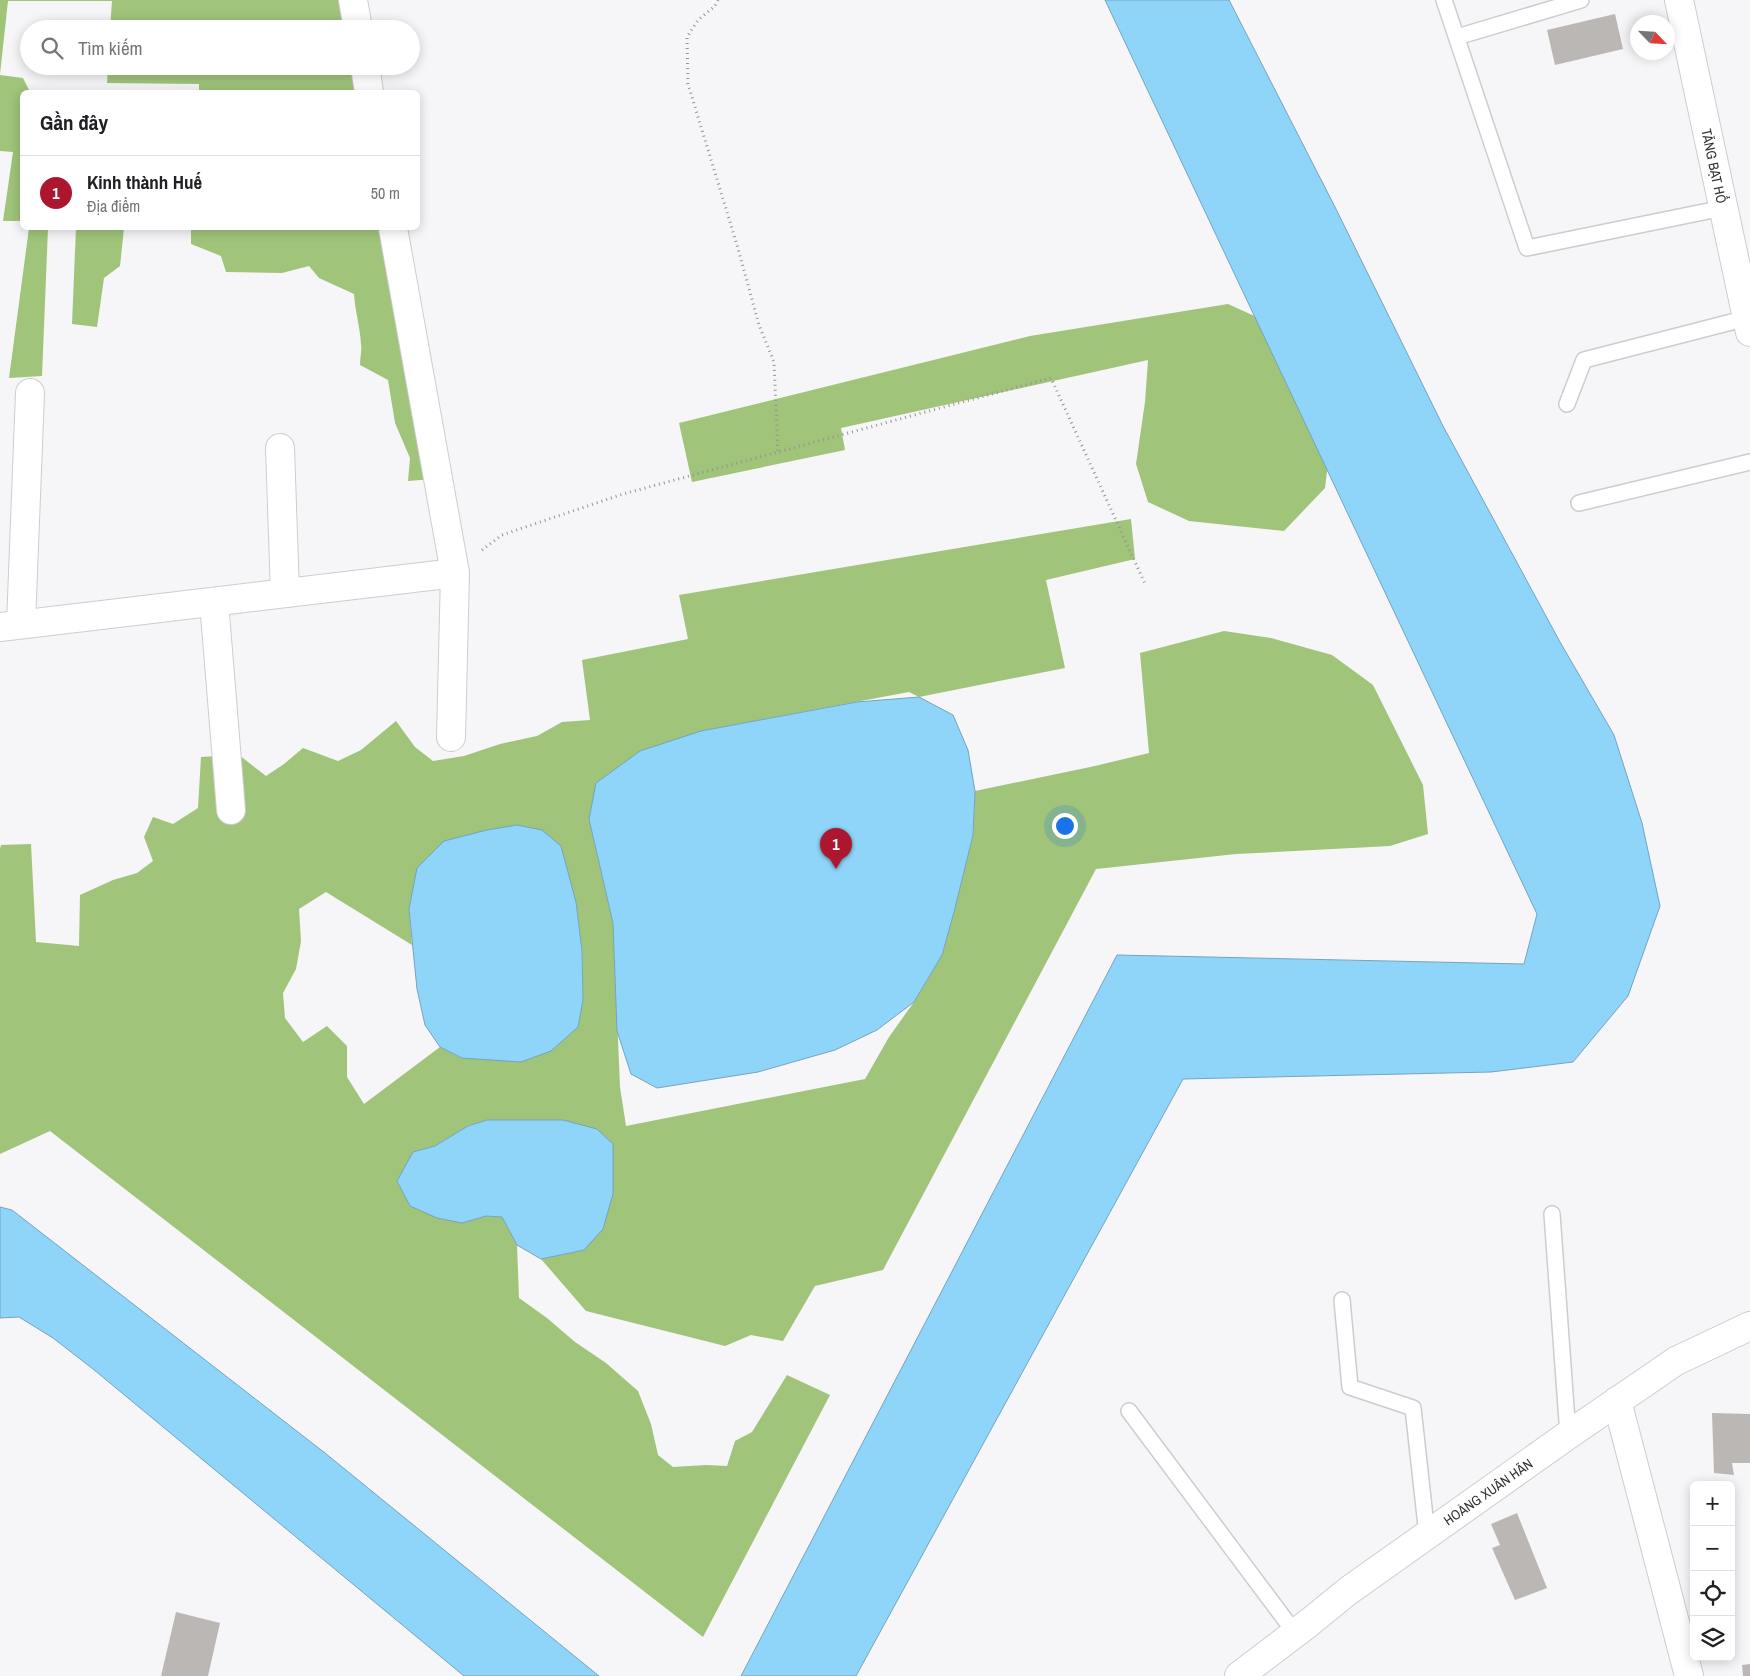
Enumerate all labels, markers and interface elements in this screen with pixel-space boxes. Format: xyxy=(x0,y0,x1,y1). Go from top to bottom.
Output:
north arrow xyxy=(1630,15,1675,60)
search box xyxy=(20,20,420,75)
icon: search xyxy=(38,34,66,62)
text: Tìm kiếm xyxy=(78,35,143,61)
text: Gần đây xyxy=(40,108,108,137)
street label: TĂNG BẠT HỔ xyxy=(1697,127,1732,205)
text: Kinh thành Huế xyxy=(87,169,202,195)
text: 1 xyxy=(52,182,60,204)
text: 50 m xyxy=(371,182,400,204)
text: Địa điểm xyxy=(87,195,140,217)
your location xyxy=(1052,813,1078,839)
pin: 1 xyxy=(820,828,852,869)
street label: HOÀNG XUÂN HÃN xyxy=(1440,1455,1536,1529)
map controls xyxy=(1690,1481,1735,1661)
button: + xyxy=(1690,1481,1735,1526)
button: − xyxy=(1690,1526,1735,1571)
button: locate xyxy=(1690,1571,1735,1616)
button: layers xyxy=(1690,1616,1735,1661)

